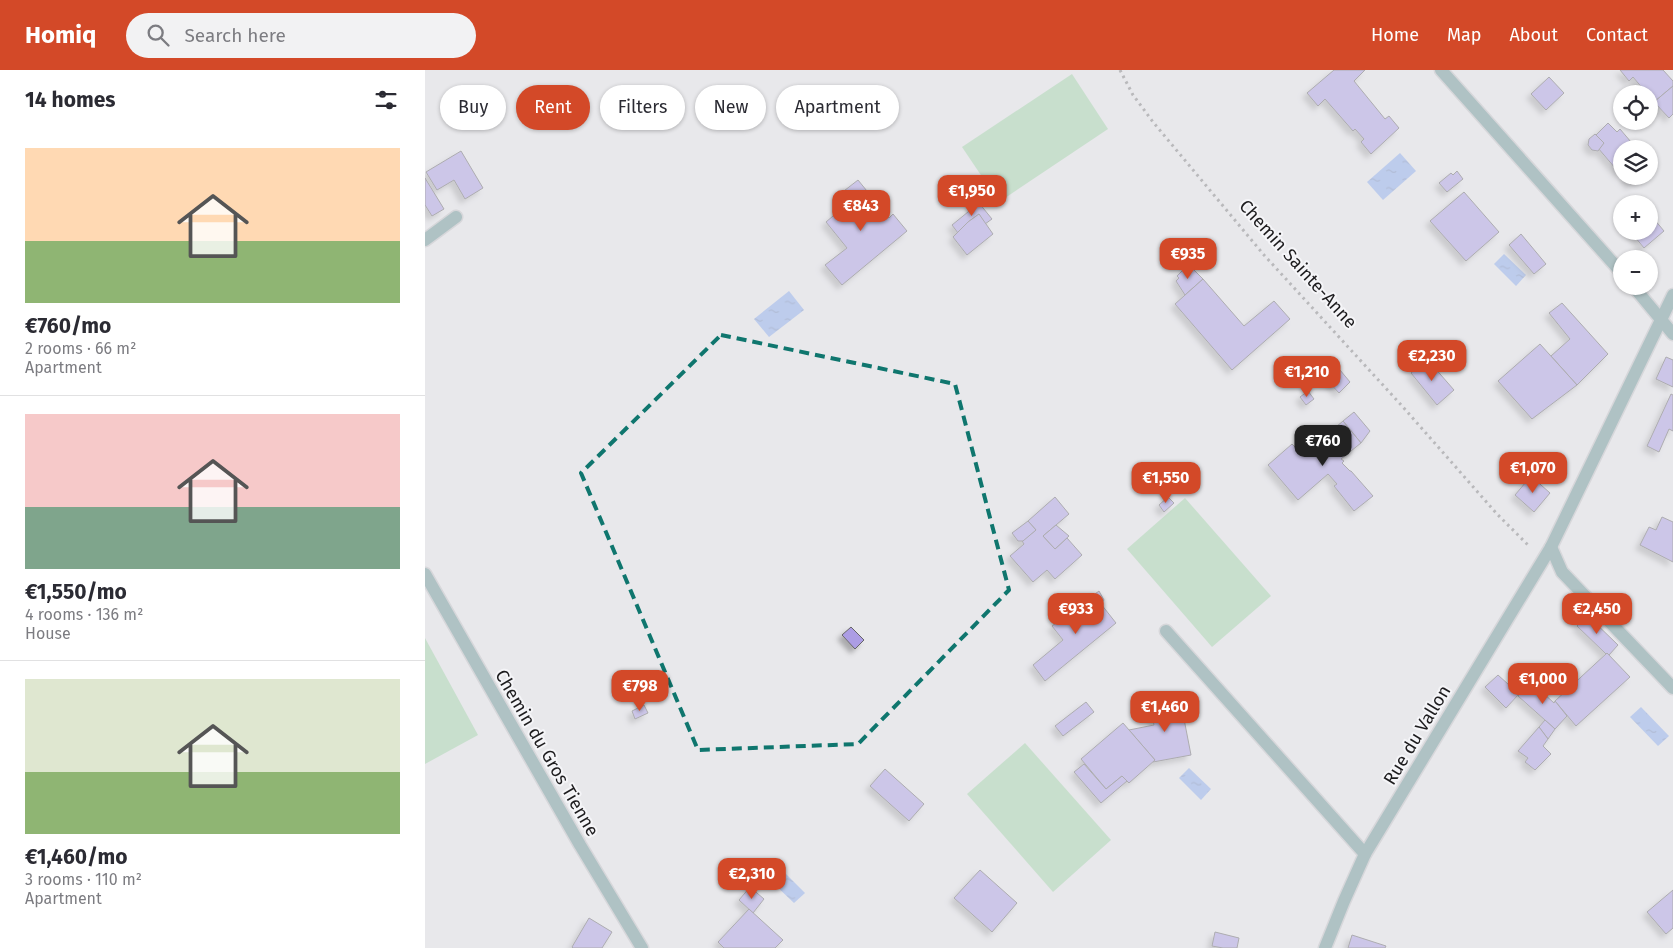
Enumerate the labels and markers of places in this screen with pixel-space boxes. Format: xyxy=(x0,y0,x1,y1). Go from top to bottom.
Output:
pin: €1,950 xyxy=(931,174,1013,217)
pin: €843 xyxy=(831,190,891,232)
pin: €935 xyxy=(1158,238,1218,280)
pin: €2,230 xyxy=(1391,340,1473,382)
pin: €1,210 xyxy=(1266,356,1348,398)
pin: €760 xyxy=(1293,424,1353,467)
pin: €1,070 xyxy=(1492,452,1574,494)
pin: €1,550 xyxy=(1125,462,1207,504)
pin: €933 xyxy=(1046,592,1106,635)
pin: €2,450 xyxy=(1556,592,1638,635)
pin: €1,000 xyxy=(1502,662,1584,705)
pin: €798 xyxy=(610,670,670,712)
pin: €1,460 xyxy=(1124,690,1206,733)
pin: €2,310 xyxy=(711,858,793,900)

